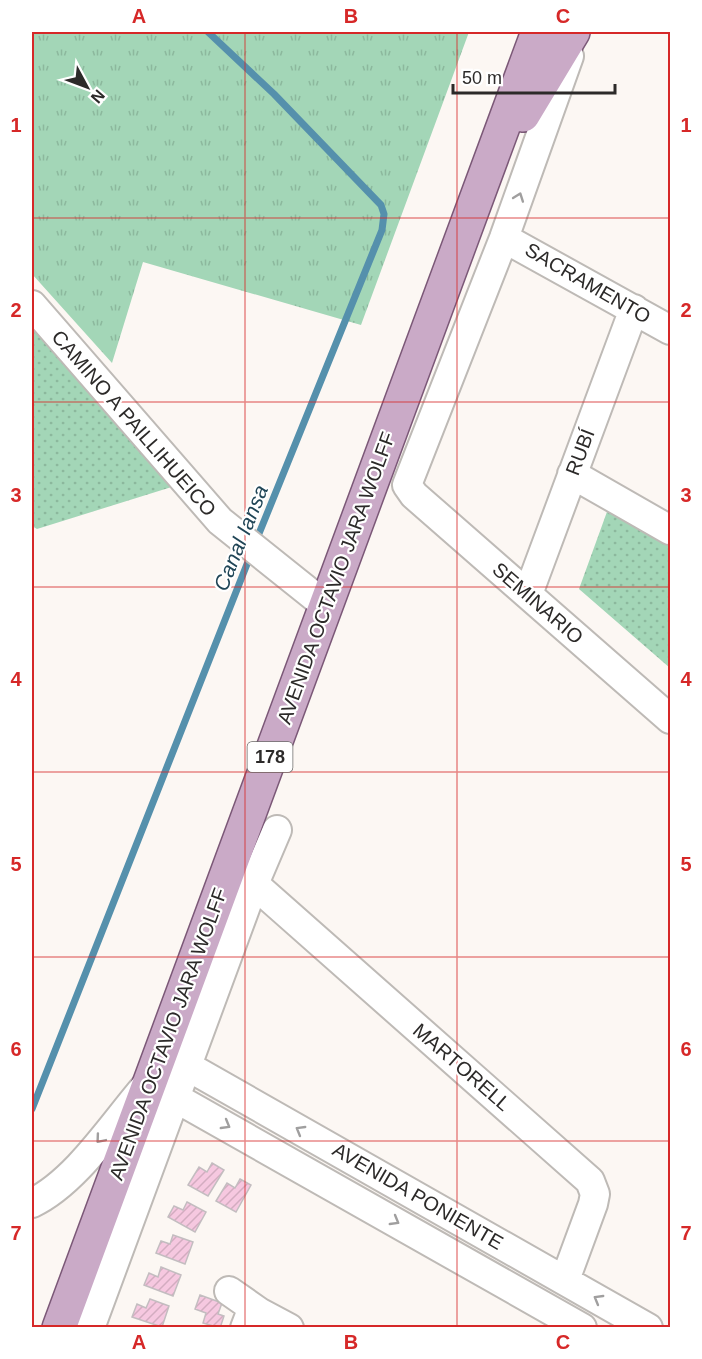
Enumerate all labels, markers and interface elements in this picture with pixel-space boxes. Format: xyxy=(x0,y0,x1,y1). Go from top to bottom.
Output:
text: A xyxy=(132,5,146,27)
text: B xyxy=(344,5,358,27)
text: C xyxy=(556,5,570,27)
north arrow xyxy=(57,57,117,117)
scale bar xyxy=(453,57,615,95)
text: 50 m xyxy=(462,68,502,88)
text: N xyxy=(88,87,108,106)
text: 1 xyxy=(10,114,22,136)
text: 1 xyxy=(680,114,692,136)
one-way arrow xyxy=(511,192,524,203)
street label: SACRAMENTO xyxy=(522,238,654,328)
text: 2 xyxy=(10,299,22,321)
text: 2 xyxy=(680,299,692,321)
street label: CAMINO A PAILLIHUEICO xyxy=(47,326,221,520)
street label: RUBÍ xyxy=(561,425,599,478)
street label: AVENIDA OCTAVIO JARA WOLFF xyxy=(273,429,399,727)
water label: Canal Iansa xyxy=(209,482,272,594)
text: 3 xyxy=(10,484,22,506)
text: 3 xyxy=(680,484,692,506)
street label: SEMINARIO xyxy=(488,558,588,648)
text: 4 xyxy=(10,668,22,690)
text: 4 xyxy=(680,668,692,690)
road number: 178 xyxy=(248,742,292,772)
text: 5 xyxy=(10,853,22,875)
text: 5 xyxy=(680,853,692,875)
street label: AVENIDA OCTAVIO JARA WOLFF xyxy=(105,885,231,1183)
street label: MARTORELL xyxy=(409,1019,515,1115)
text: 6 xyxy=(10,1038,22,1060)
text: 6 xyxy=(680,1038,692,1060)
one-way arrow xyxy=(219,1118,230,1129)
one-way arrow xyxy=(296,1125,306,1137)
one-way arrow xyxy=(97,1132,108,1143)
street label: AVENIDA PONIENTE xyxy=(329,1138,507,1254)
one-way arrow xyxy=(389,1214,399,1226)
text: 7 xyxy=(10,1222,22,1244)
text: 7 xyxy=(680,1222,692,1244)
one-way arrow xyxy=(593,1294,604,1306)
text: A xyxy=(132,1331,146,1353)
text: B xyxy=(344,1331,358,1353)
text: C xyxy=(556,1331,570,1353)

